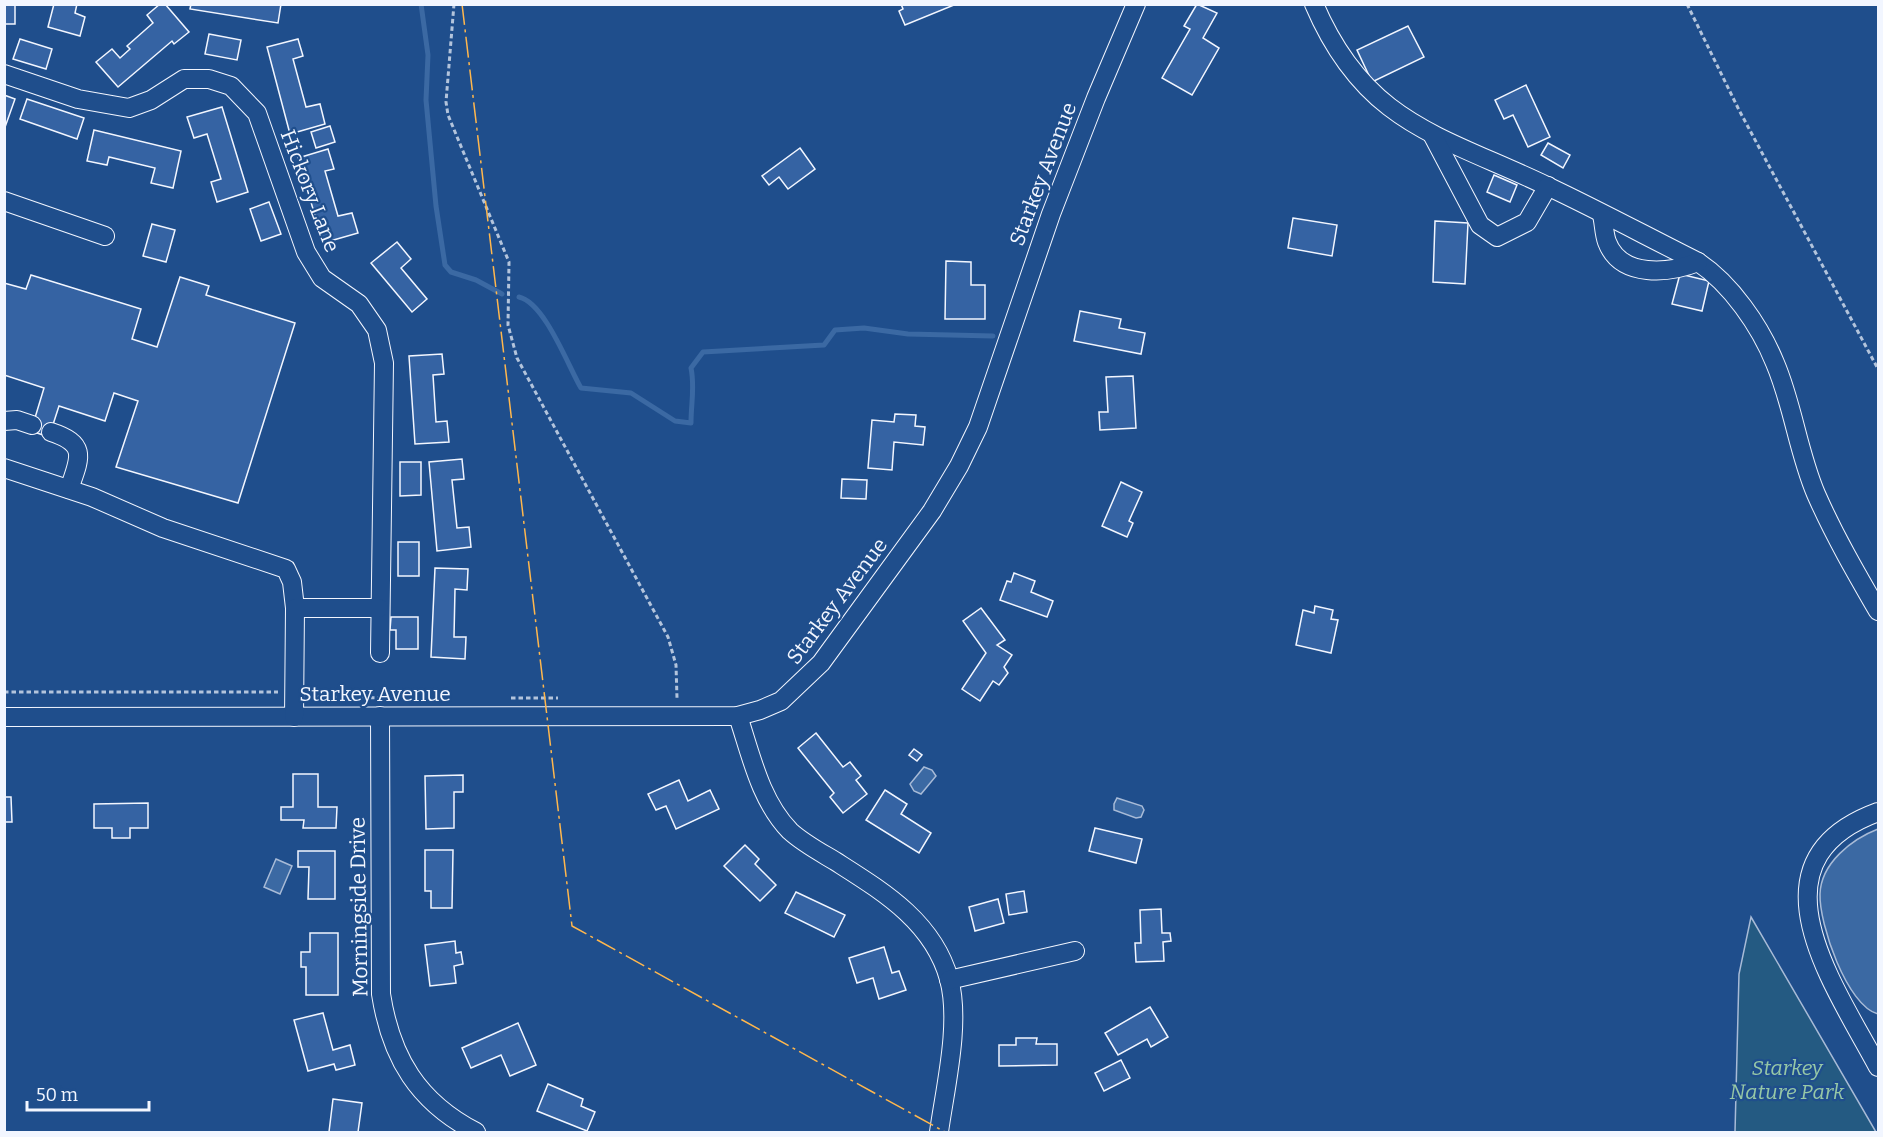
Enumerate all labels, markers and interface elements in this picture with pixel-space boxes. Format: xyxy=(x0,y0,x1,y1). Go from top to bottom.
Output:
street label: Starkey Avenue xyxy=(1004,99,1082,249)
street label: Hickory Lane xyxy=(275,126,345,256)
street label: Starkey Avenue xyxy=(781,533,893,669)
street label: Starkey Avenue xyxy=(299,681,451,707)
street label: Morningside Drive xyxy=(344,817,374,997)
park label: Starkey Nature Park xyxy=(1730,1055,1845,1105)
scale bar xyxy=(27,1074,148,1112)
text: 50 m xyxy=(36,1084,78,1106)

